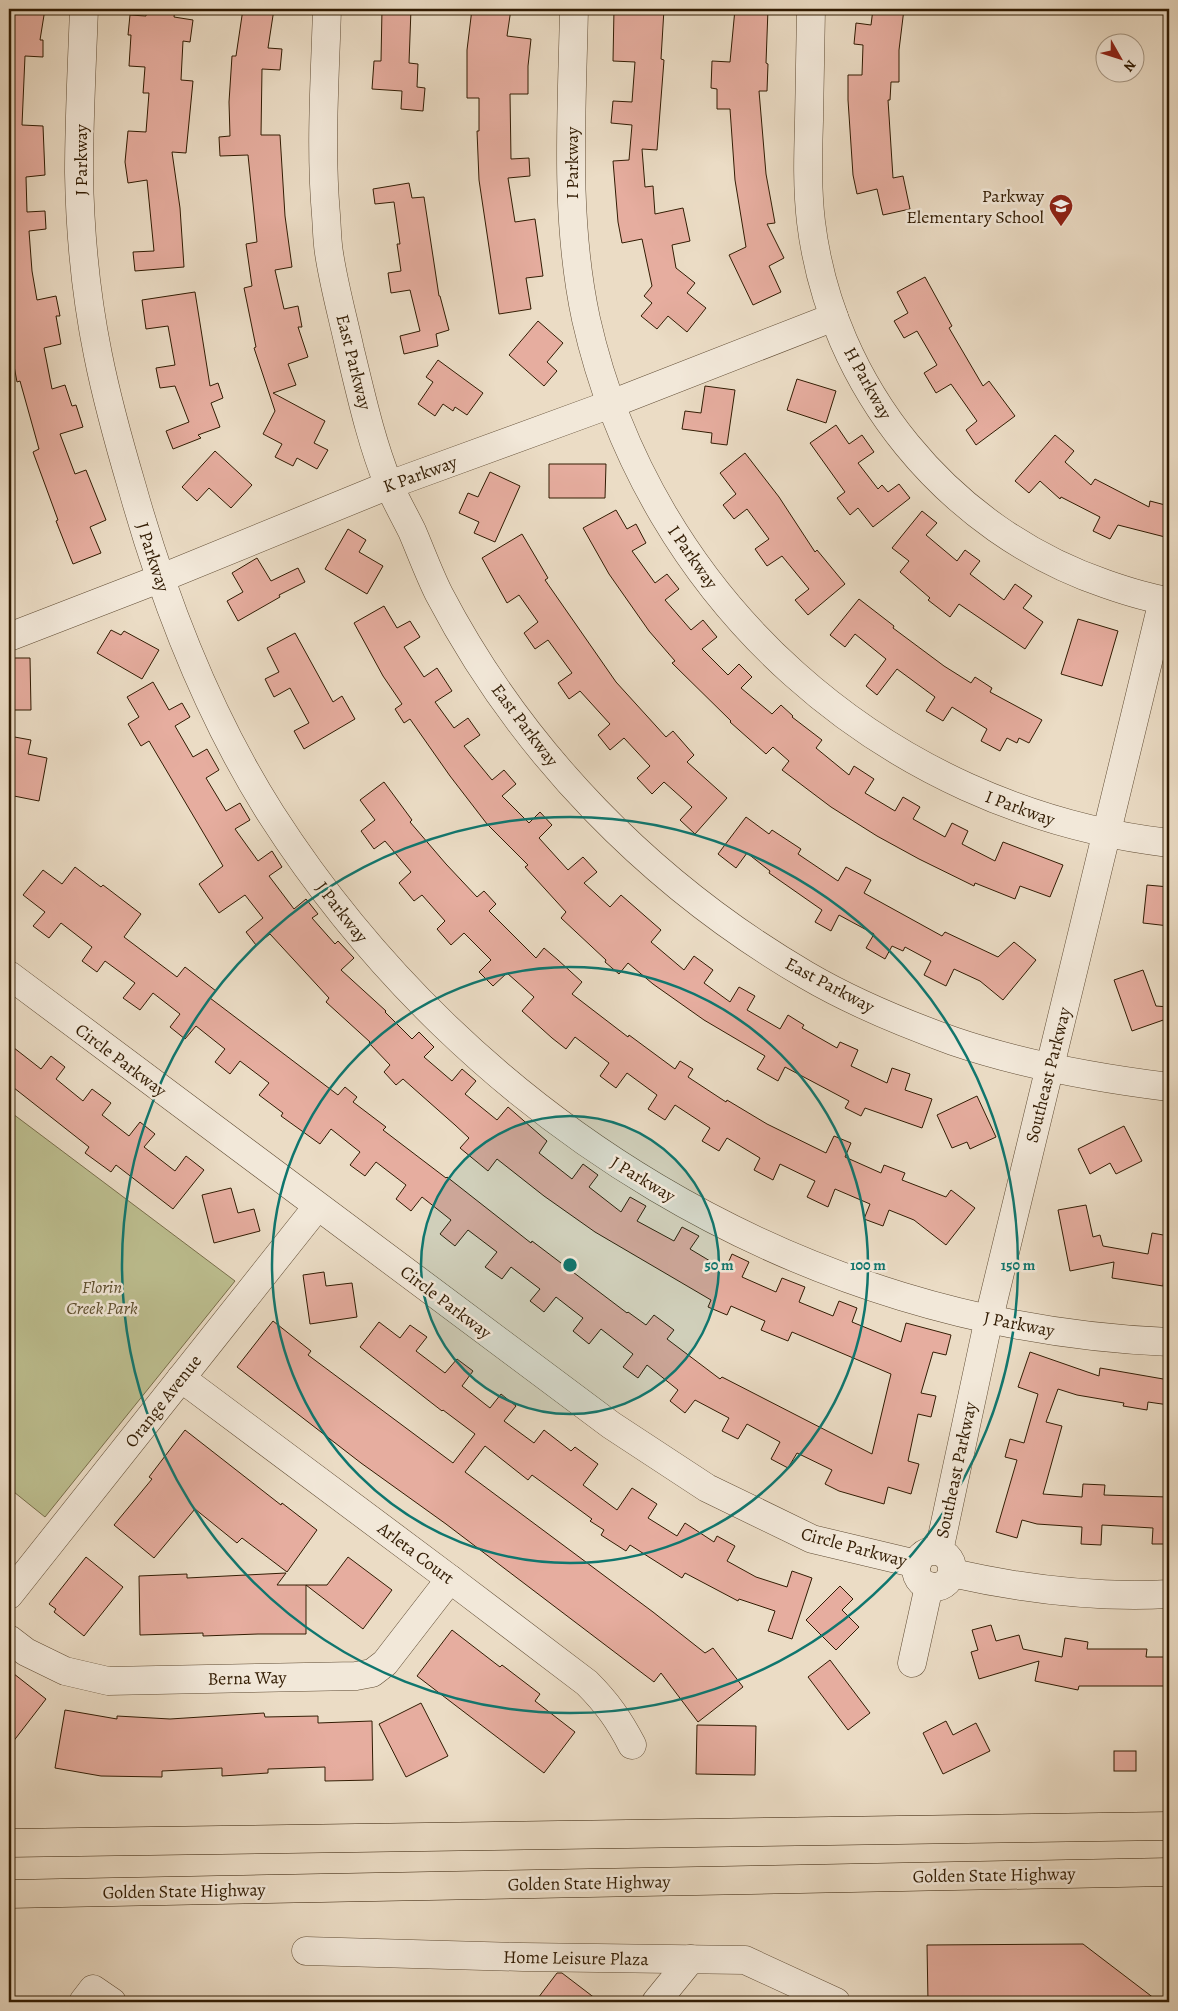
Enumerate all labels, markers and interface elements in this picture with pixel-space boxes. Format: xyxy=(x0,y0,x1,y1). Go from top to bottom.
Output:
north arrow xyxy=(1096,32,1146,82)
text: N xyxy=(1119,56,1140,76)
street label: J Parkway xyxy=(69,123,93,196)
street label: I Parkway xyxy=(560,126,584,199)
place label: Parkway Elementary School xyxy=(906,184,1045,229)
school or university icon: Parkway Elementary School xyxy=(1048,193,1074,227)
street label: East Parkway xyxy=(331,312,378,413)
street label: H Parkway xyxy=(838,342,898,424)
street label: K Parkway xyxy=(380,449,461,498)
street label: J Parkway xyxy=(131,519,176,596)
street label: I Parkway xyxy=(662,520,724,594)
street label: East Parkway xyxy=(486,679,565,772)
street label: I Parkway xyxy=(982,784,1059,832)
street label: J Parkway xyxy=(310,876,374,948)
street label: East Parkway xyxy=(781,951,880,1019)
street label: Southeast Parkway xyxy=(1020,1004,1077,1145)
street label: Circle Parkway xyxy=(70,1018,172,1103)
street label: J Parkway xyxy=(606,1150,681,1208)
text: 50 m xyxy=(704,1255,734,1275)
text: 100 m xyxy=(850,1255,886,1275)
text: 150 m xyxy=(1001,1255,1036,1275)
centre of rings xyxy=(561,1256,579,1274)
street label: Circle Parkway xyxy=(395,1260,497,1345)
park label: Florin Creek Park xyxy=(66,1275,138,1320)
street label: J Parkway xyxy=(982,1305,1057,1343)
street label: Orange Avenue xyxy=(119,1350,207,1452)
street label: Southeast Parkway xyxy=(930,1399,982,1540)
street label: Arleta Court xyxy=(372,1516,459,1590)
street label: Circle Parkway xyxy=(798,1521,910,1573)
street label: Berna Way xyxy=(207,1665,288,1691)
street label: Golden State Highway xyxy=(912,1862,1077,1888)
street label: Golden State Highway xyxy=(507,1870,672,1896)
street label: Golden State Highway xyxy=(102,1878,267,1904)
street label: Home Leisure Plaza xyxy=(503,1945,650,1971)

